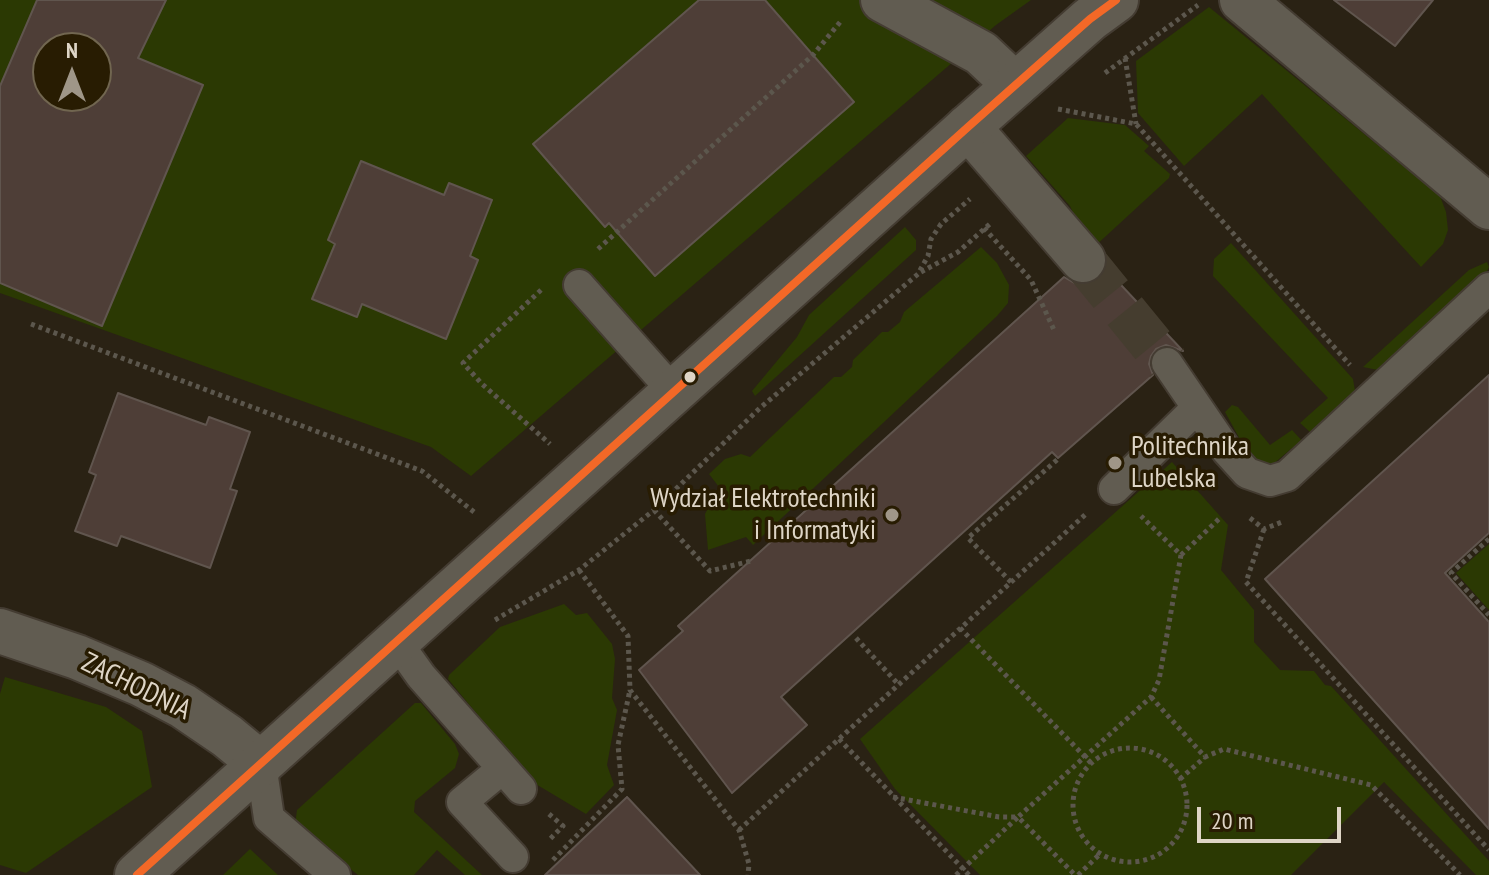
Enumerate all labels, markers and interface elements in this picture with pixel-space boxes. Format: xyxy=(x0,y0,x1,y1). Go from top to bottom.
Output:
north arrow xyxy=(32,32,112,112)
text: N xyxy=(66,36,78,64)
unlabelled marker xyxy=(682,369,698,385)
place label: Politechnika Lubelska xyxy=(1131,430,1249,496)
marker: Politechnika Lubelska xyxy=(1106,454,1124,472)
place label: Wydział Elektrotechniki i Informatyki xyxy=(650,482,876,548)
marker: Wydział Elektrotechniki i Informatyki xyxy=(883,506,901,524)
street label: ZACHODNIA xyxy=(76,646,196,728)
scale bar xyxy=(1201,791,1345,841)
text: 20 m xyxy=(1211,805,1253,836)

